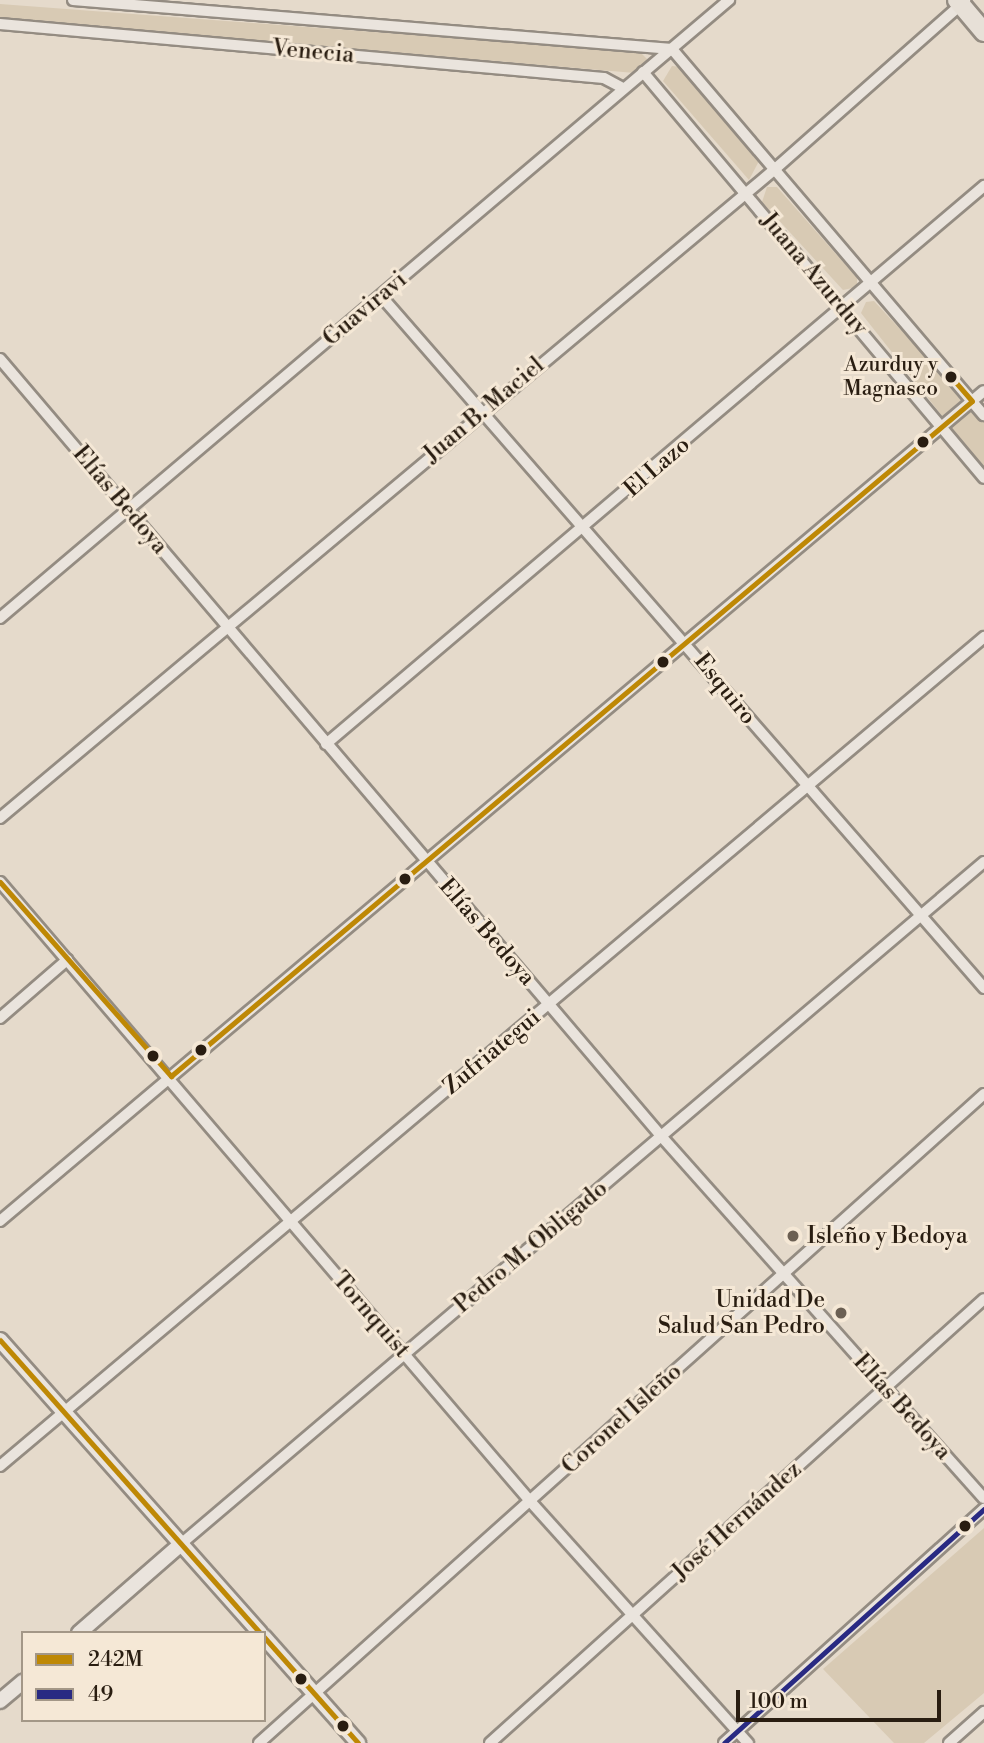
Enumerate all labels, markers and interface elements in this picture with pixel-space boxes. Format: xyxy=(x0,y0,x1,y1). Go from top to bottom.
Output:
street label: Venecia xyxy=(271,35,355,69)
street label: Juana Azurduy xyxy=(755,207,873,341)
street label: Guaviravi xyxy=(317,266,413,352)
street label: Juan B. Maciel xyxy=(418,352,550,468)
place label: Azurduy y Magnasco xyxy=(843,352,938,402)
marker: Azurduy y Magnasco xyxy=(944,370,958,384)
street label: El Lazo xyxy=(618,431,696,503)
unlabelled marker xyxy=(916,435,930,449)
street label: Elías Bedoya xyxy=(67,440,173,560)
street label: Esquiro xyxy=(688,648,762,730)
unlabelled marker xyxy=(656,655,670,669)
unlabelled marker xyxy=(398,872,412,886)
street label: Elías Bedoya xyxy=(433,873,541,991)
street label: Zufriategui xyxy=(438,1003,546,1101)
unlabelled marker xyxy=(194,1043,208,1057)
unlabelled marker xyxy=(146,1049,160,1063)
street label: Pedro M. Obligado xyxy=(449,1175,613,1319)
place label: Isleño y Bedoya xyxy=(807,1222,968,1250)
marker: Isleño y Bedoya xyxy=(785,1228,801,1244)
street label: Tornquist xyxy=(326,1267,416,1363)
place label: Unidad De Salud San Pedro xyxy=(658,1286,825,1340)
marker: Unidad De Salud San Pedro xyxy=(831,1303,851,1323)
street label: Elías Bedoya xyxy=(847,1348,957,1466)
street label: Coronel Isleño xyxy=(556,1358,688,1480)
street label: José Hernández xyxy=(667,1456,807,1586)
unlabelled marker xyxy=(958,1519,972,1533)
legend xyxy=(21,1631,266,1722)
text: 242M xyxy=(88,1647,143,1673)
unlabelled marker xyxy=(294,1672,308,1686)
scale bar xyxy=(739,1676,944,1720)
text: 49 xyxy=(88,1682,113,1708)
text: 100 m xyxy=(749,1689,808,1715)
unlabelled marker xyxy=(336,1719,350,1733)

